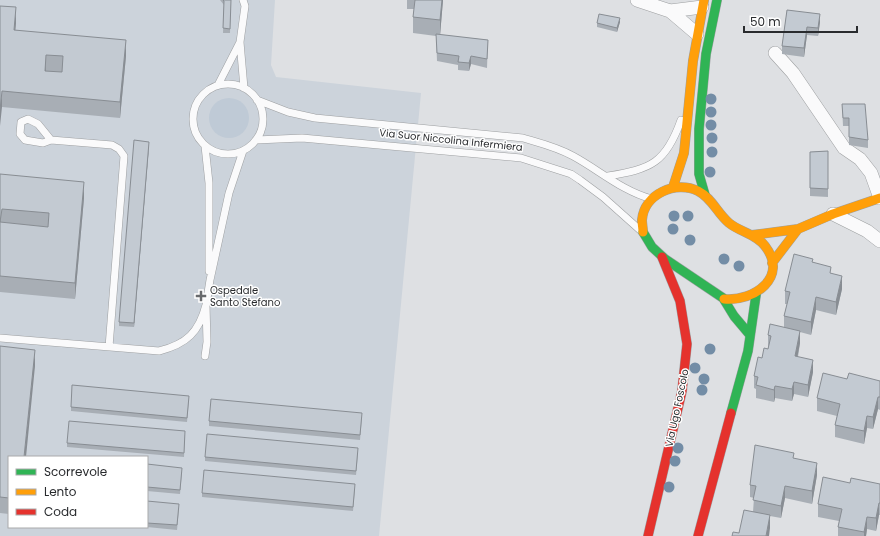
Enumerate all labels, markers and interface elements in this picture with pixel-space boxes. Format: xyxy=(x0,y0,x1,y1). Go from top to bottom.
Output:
scale bar xyxy=(744,8,857,34)
text: 50 m xyxy=(750,13,781,30)
street label: Via Suor Niccolina Infermiera xyxy=(379,125,523,155)
place label: Ospedale Santo Stefano xyxy=(210,283,280,310)
marker: Ospedale Santo Stefano xyxy=(195,290,207,302)
street label: Via Ugo Foscolo xyxy=(661,368,693,448)
legend xyxy=(8,456,148,528)
text: Scorrevole xyxy=(44,463,107,480)
text: Lento xyxy=(44,483,77,500)
text: Coda xyxy=(44,503,77,520)

